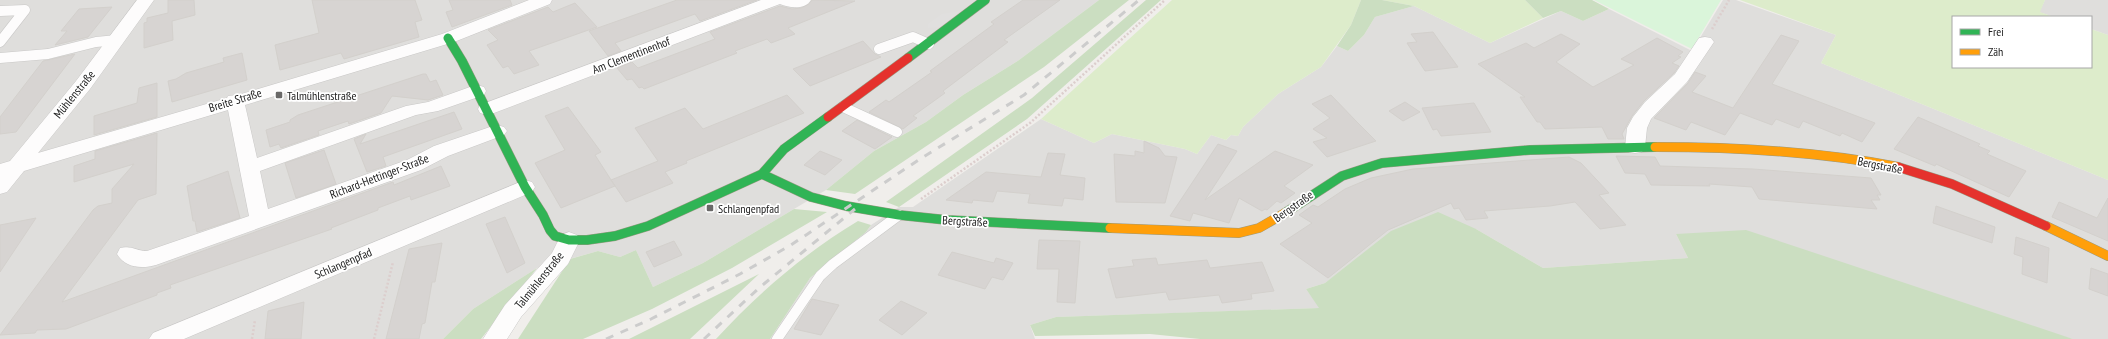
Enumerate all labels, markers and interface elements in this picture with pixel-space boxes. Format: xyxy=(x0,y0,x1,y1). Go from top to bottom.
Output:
legend xyxy=(1952,16,2092,68)
text: Frei xyxy=(1988,24,2004,39)
street label: Am Clementinenhof xyxy=(590,33,673,77)
text: Zäh xyxy=(1988,44,2003,59)
street label: Mühlenstraße xyxy=(50,67,98,121)
street label: Breite Straße xyxy=(207,85,263,115)
place label: Talmühlenstraße xyxy=(287,88,357,103)
marker: Talmühlenstraße xyxy=(274,90,284,100)
street label: Richard-Hettinger-Straße xyxy=(327,150,431,202)
street label: Bergstraße xyxy=(1856,153,1904,177)
street label: Bergstraße xyxy=(1270,187,1316,225)
place label: Schlangenpfad xyxy=(718,201,779,216)
marker: Schlangenpfad xyxy=(705,203,715,213)
street label: Bergstraße xyxy=(942,212,988,230)
street label: Schlangenpfad xyxy=(312,244,374,282)
street label: Talmühlenstraße xyxy=(511,248,567,312)

